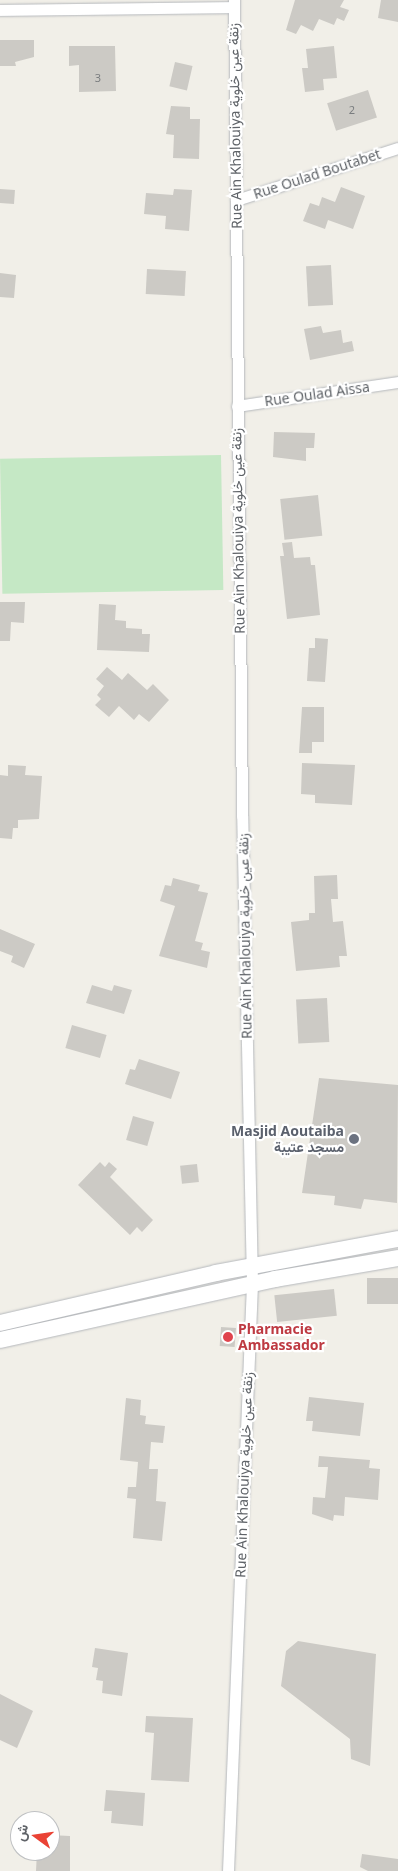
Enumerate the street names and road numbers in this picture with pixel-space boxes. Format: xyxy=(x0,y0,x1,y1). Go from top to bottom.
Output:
street label: Rue Ain Khalouiya زنقة عين خلوية xyxy=(225,23,245,229)
street label: Rue Oulad Boutabet xyxy=(251,145,383,203)
street label: Rue Oulad Aissa xyxy=(263,378,371,410)
street label: Rue Ain Khalouiya زنقة عين خلوية xyxy=(228,428,248,634)
street label: Rue Ain Khalouiya زنقة عين خلوية xyxy=(235,833,255,1039)
street label: Rue Ain Khalouiya زنقة عين خلوية xyxy=(232,1372,256,1578)

